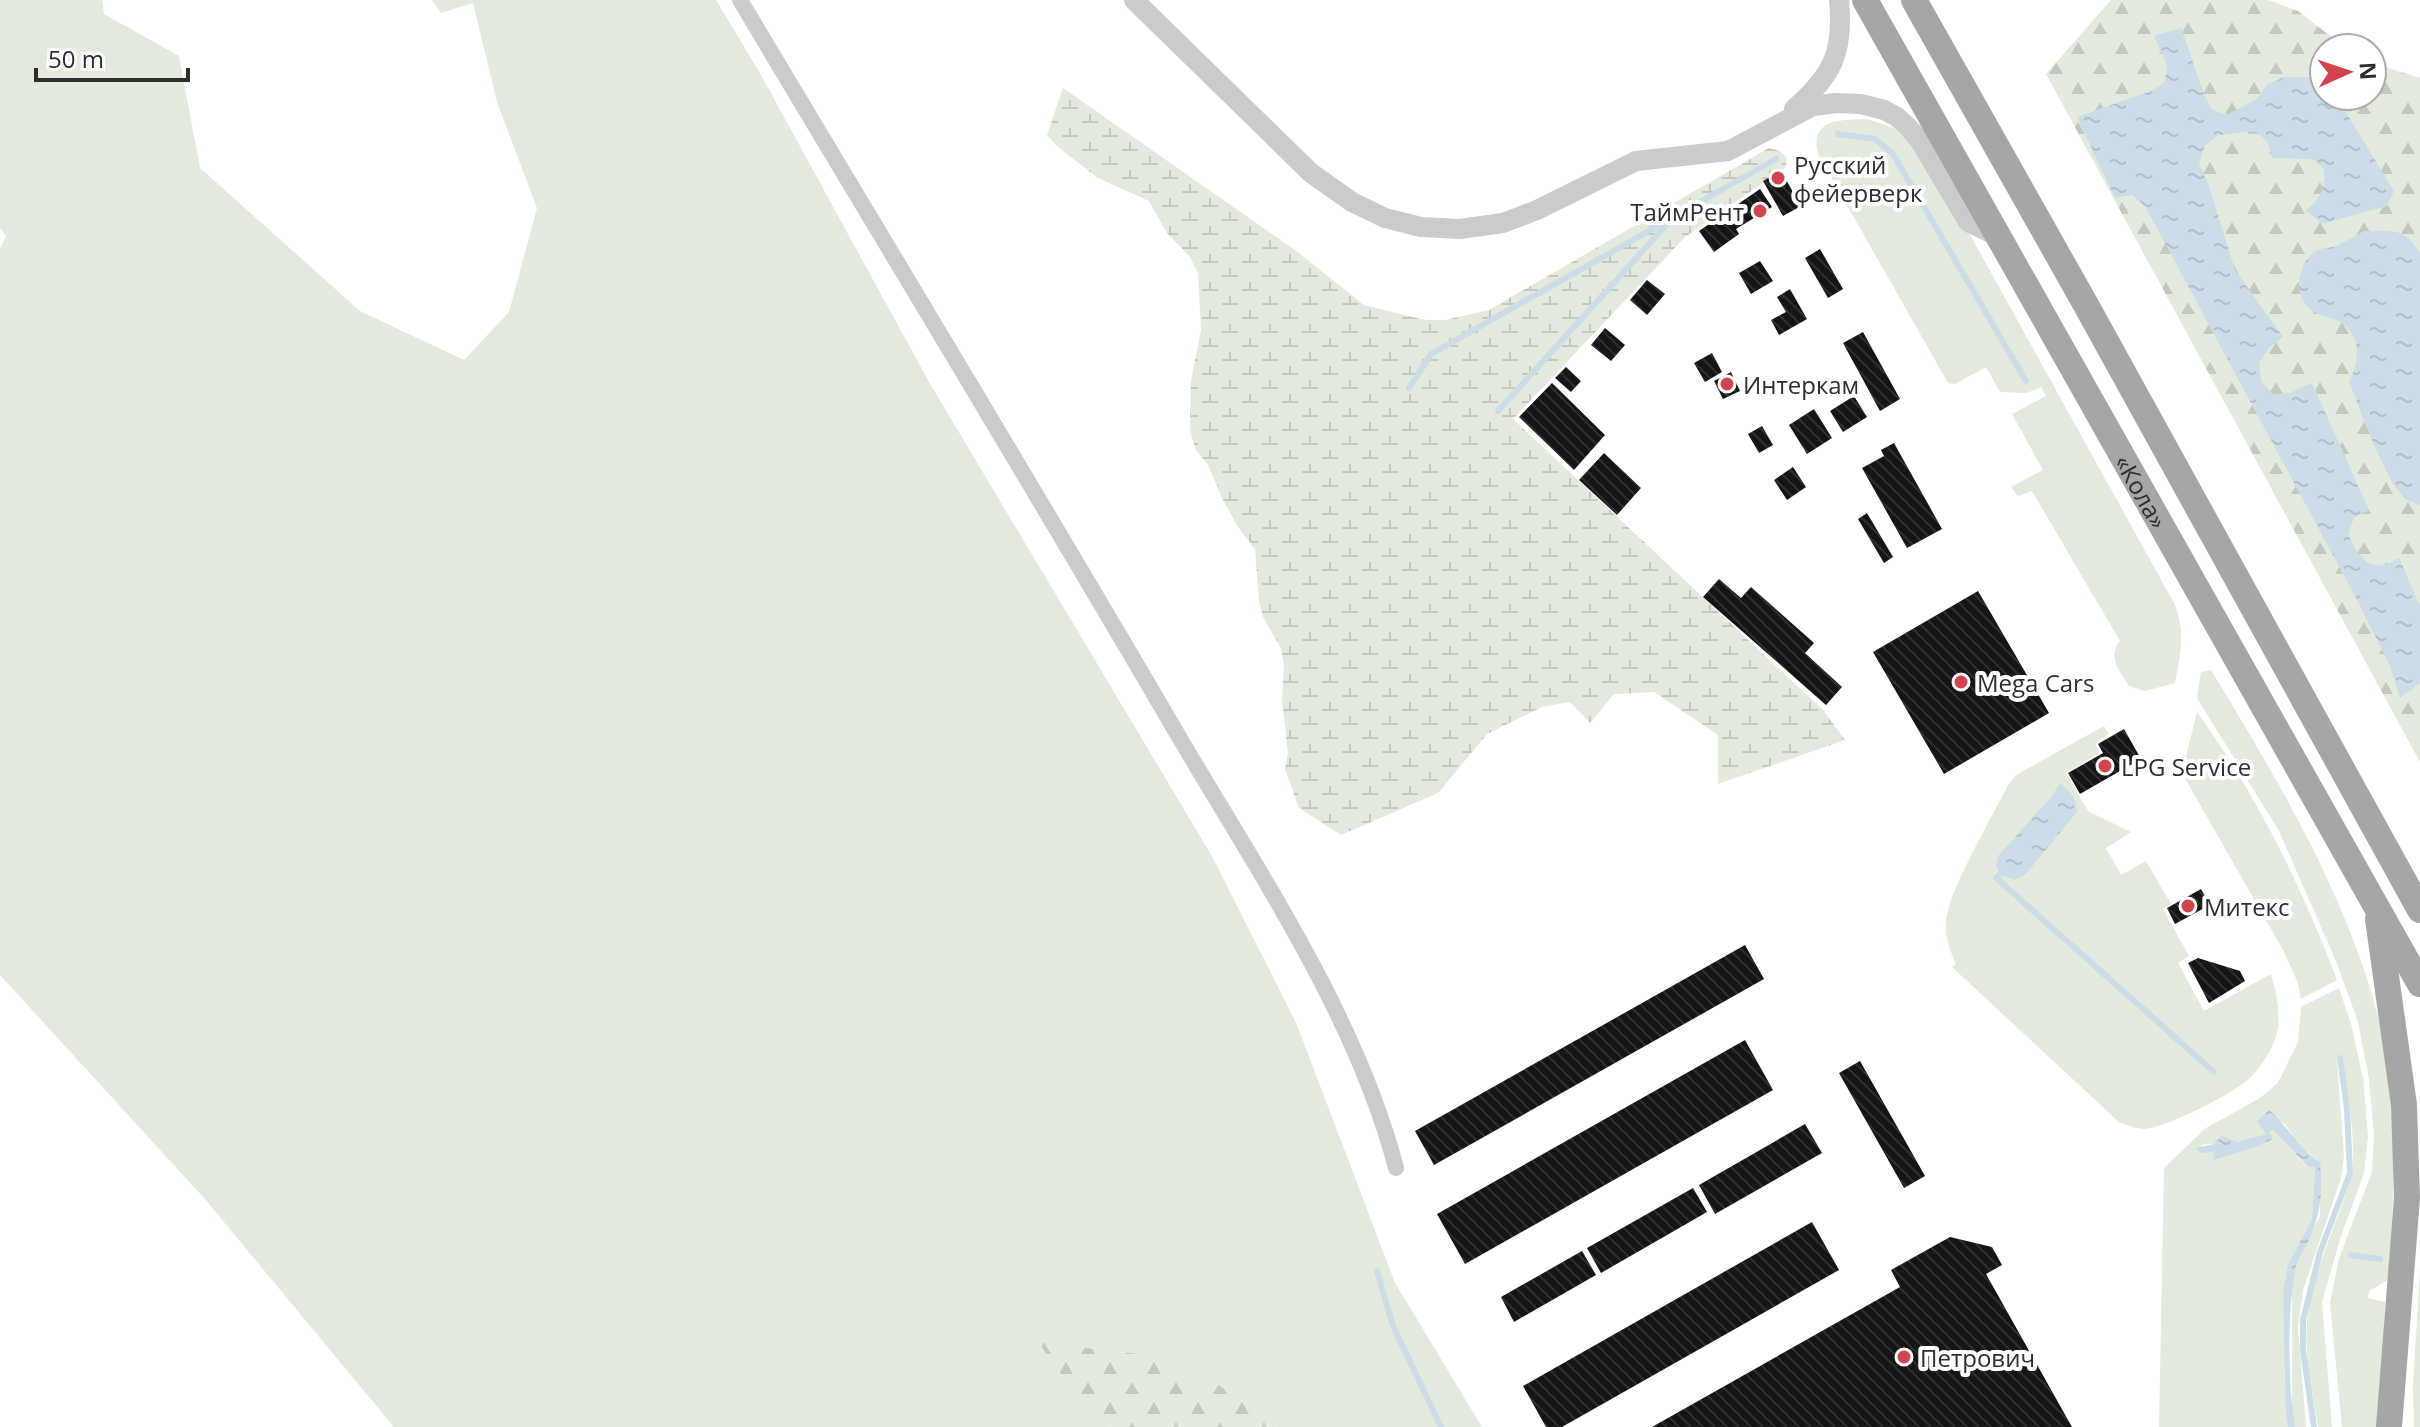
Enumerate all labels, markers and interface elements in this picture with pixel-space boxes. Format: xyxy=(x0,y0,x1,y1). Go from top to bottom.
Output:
scale bar xyxy=(36,32,188,82)
north arrow xyxy=(2308,32,2388,112)
text: 50 m xyxy=(48,42,104,75)
text: N xyxy=(2354,61,2384,81)
place label: Русский фейерверк xyxy=(1794,148,1923,209)
marker: Русский фейерверк xyxy=(1769,169,1787,187)
place label: ТаймРент xyxy=(1630,195,1744,228)
marker: ТаймРент xyxy=(1751,202,1769,220)
place label: Интеркам xyxy=(1743,368,1859,401)
marker: Интеркам xyxy=(1718,375,1736,393)
street label: «Кола» xyxy=(2108,448,2176,534)
place label: Mega Cars xyxy=(1977,666,2094,699)
marker: Mega Cars xyxy=(1952,673,1970,691)
place label: LPG Service xyxy=(2121,750,2251,783)
marker: LPG Service xyxy=(2096,757,2114,775)
place label: Митекс xyxy=(2204,890,2290,923)
marker: Митекс xyxy=(2179,897,2197,915)
place label: Петрович xyxy=(1920,1341,2035,1374)
marker: Петрович xyxy=(1895,1348,1913,1366)

